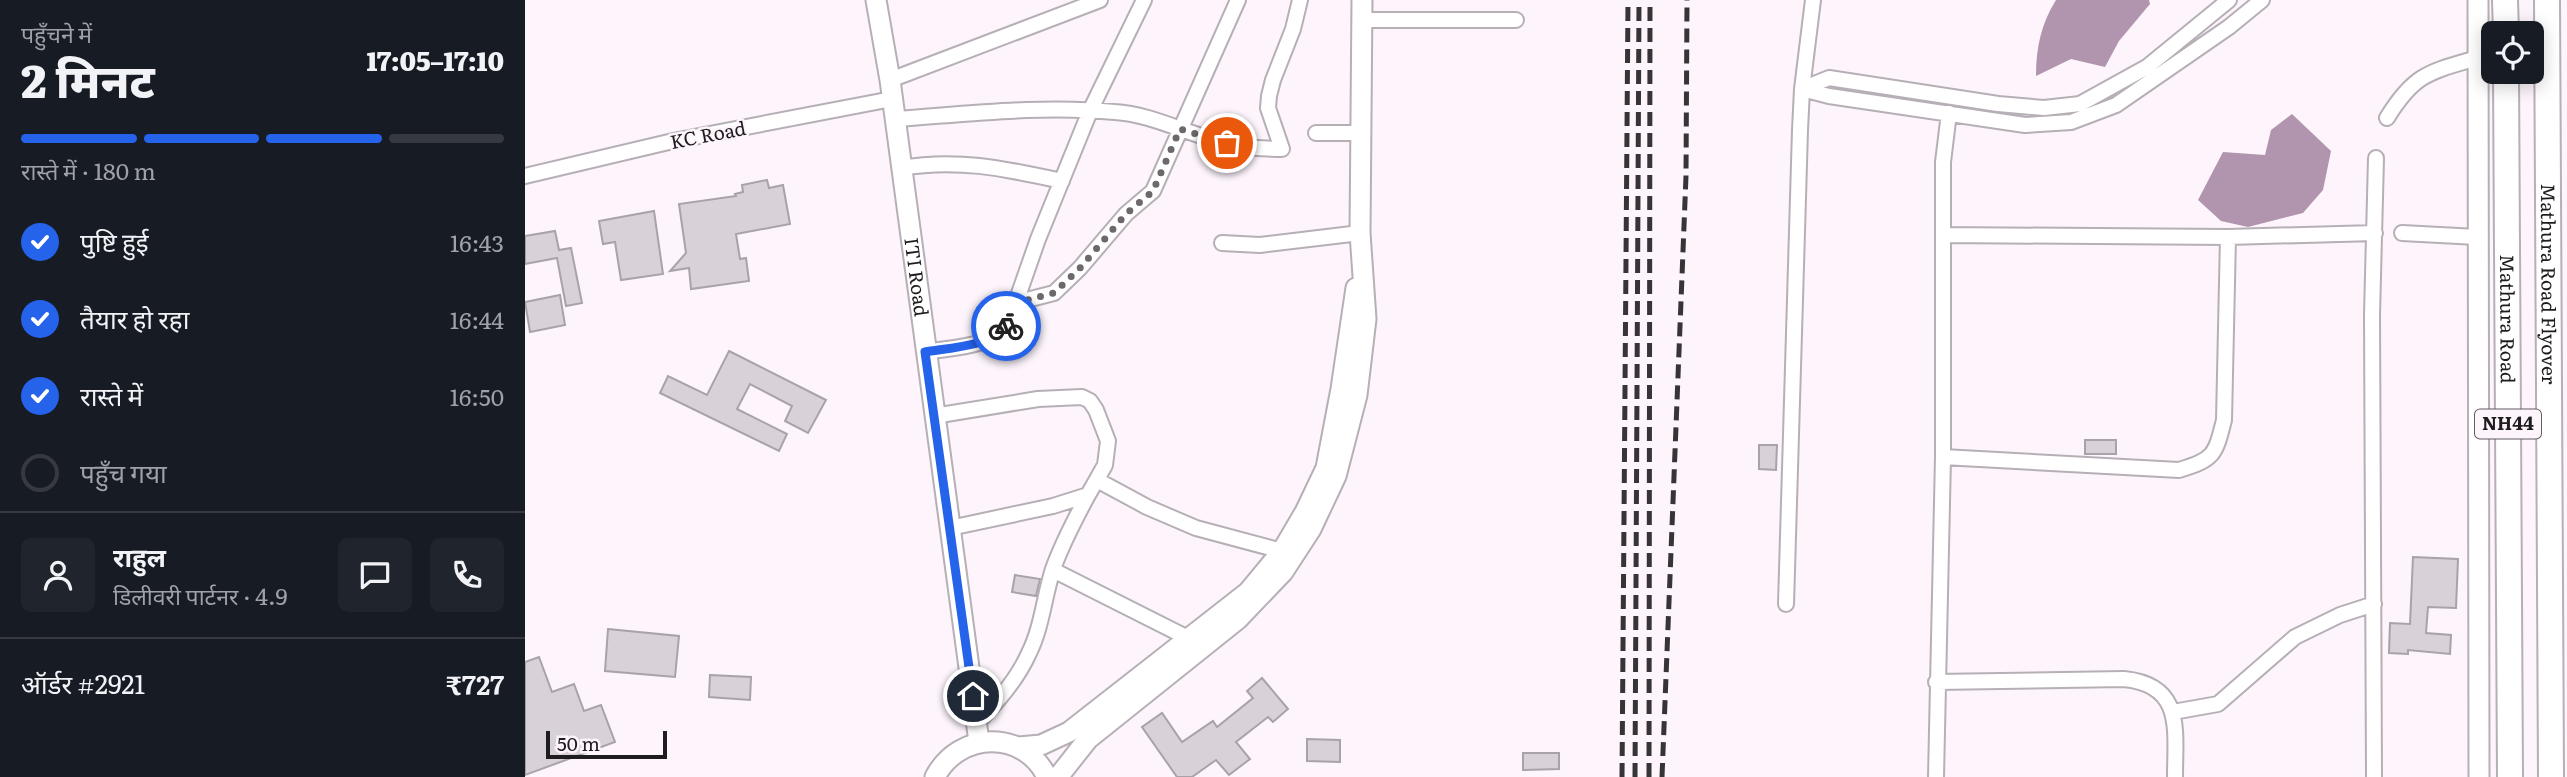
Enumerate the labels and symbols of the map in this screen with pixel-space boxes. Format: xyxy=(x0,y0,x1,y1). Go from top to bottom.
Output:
street label: KC Road xyxy=(667,113,749,155)
pin xyxy=(1197,113,1257,173)
street label: Mathura Road Flyover xyxy=(2535,183,2564,385)
street label: ITI Road xyxy=(898,236,937,319)
street label: Mathura Road xyxy=(2494,254,2523,384)
courier xyxy=(971,291,1041,361)
road number: NH44 xyxy=(2475,410,2541,438)
pin xyxy=(943,666,1003,726)
scale bar xyxy=(546,728,667,760)

